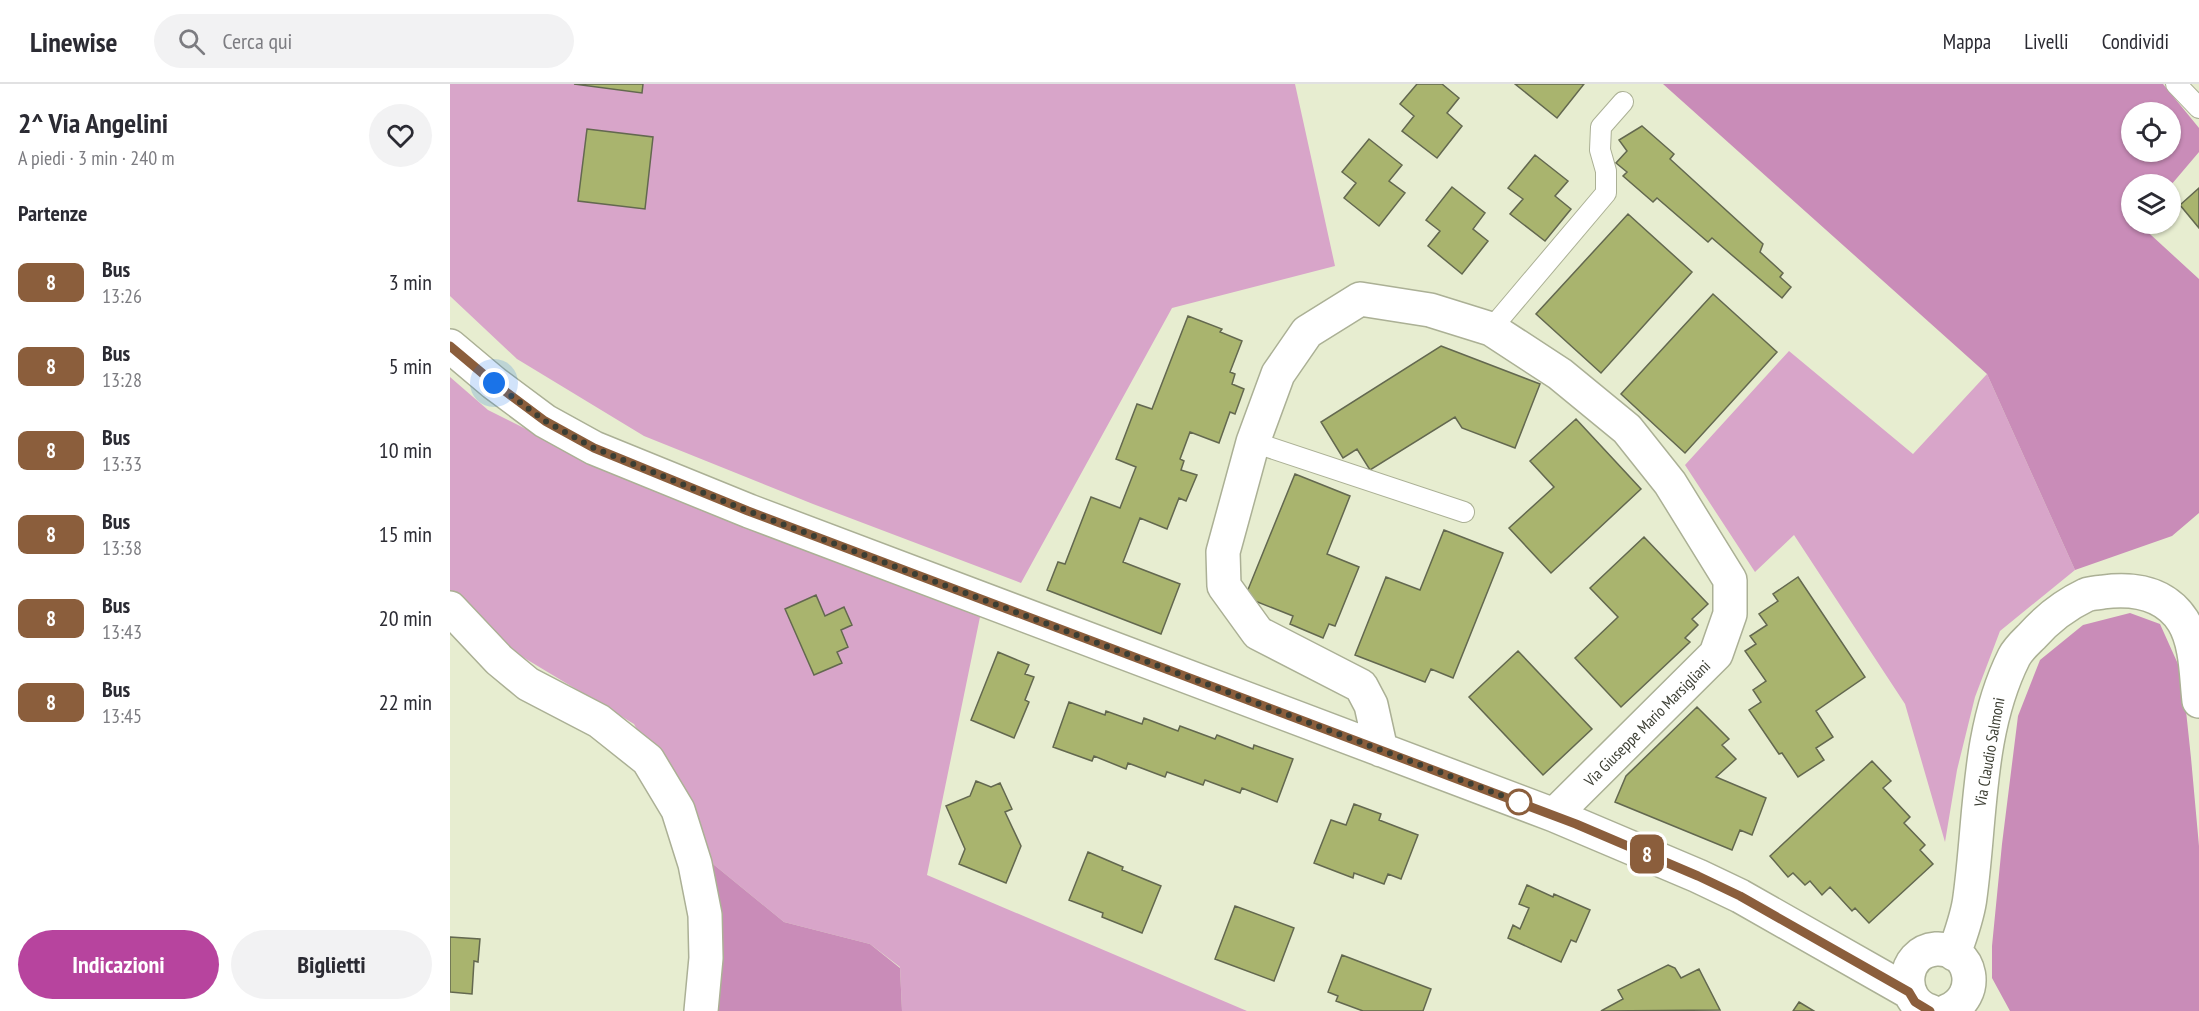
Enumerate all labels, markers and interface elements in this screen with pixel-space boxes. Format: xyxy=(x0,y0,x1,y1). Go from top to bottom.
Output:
search box xyxy=(154,14,574,68)
text: Linewise xyxy=(30,23,118,60)
icon: search xyxy=(175,25,208,58)
text: Cerca qui xyxy=(223,27,292,55)
text: Mappa xyxy=(1943,28,1991,55)
text: Livelli xyxy=(2024,28,2069,55)
text: Condividi xyxy=(2102,28,2169,55)
map controls xyxy=(2121,102,2181,234)
button: locate xyxy=(2121,102,2181,162)
text: 2^ Via Angelini xyxy=(18,104,168,141)
button: heart xyxy=(369,104,432,167)
text: A piedi · 3 min · 240 m xyxy=(18,145,174,171)
button: layers xyxy=(2121,174,2181,234)
text: Partenze xyxy=(18,199,87,227)
text: Bus xyxy=(102,255,130,283)
text: 3 min xyxy=(389,268,432,296)
text: 8 xyxy=(46,269,56,296)
text: 13:26 xyxy=(102,283,142,309)
text: Bus xyxy=(102,339,130,367)
text: 5 min xyxy=(389,352,432,380)
text: 8 xyxy=(46,353,56,380)
text: 13:28 xyxy=(102,367,142,393)
your location xyxy=(479,368,509,398)
text: Bus xyxy=(102,423,130,451)
text: 10 min xyxy=(379,436,432,464)
text: 8 xyxy=(46,437,56,464)
text: 13:33 xyxy=(102,451,142,477)
text: Bus xyxy=(102,507,130,535)
text: 15 min xyxy=(379,520,432,548)
text: 8 xyxy=(46,521,56,548)
text: 13:38 xyxy=(102,535,142,561)
text: Bus xyxy=(102,591,130,619)
text: 20 min xyxy=(379,604,432,632)
text: 8 xyxy=(46,605,56,632)
text: 13:43 xyxy=(102,619,142,645)
street label: Via Giuseppe Mario Marsigliani xyxy=(1579,656,1714,791)
text: Bus xyxy=(102,675,130,703)
text: 22 min xyxy=(379,688,432,716)
text: 8 xyxy=(46,689,56,716)
street label: Via Claudio Salmoni xyxy=(1969,696,2008,809)
text: 13:45 xyxy=(102,703,142,729)
unlabelled marker xyxy=(1506,789,1532,815)
line badge: 8 xyxy=(1628,834,1666,874)
text: 8 xyxy=(1642,841,1652,868)
button: Indicazioni xyxy=(18,930,219,999)
button: Biglietti xyxy=(231,930,432,999)

